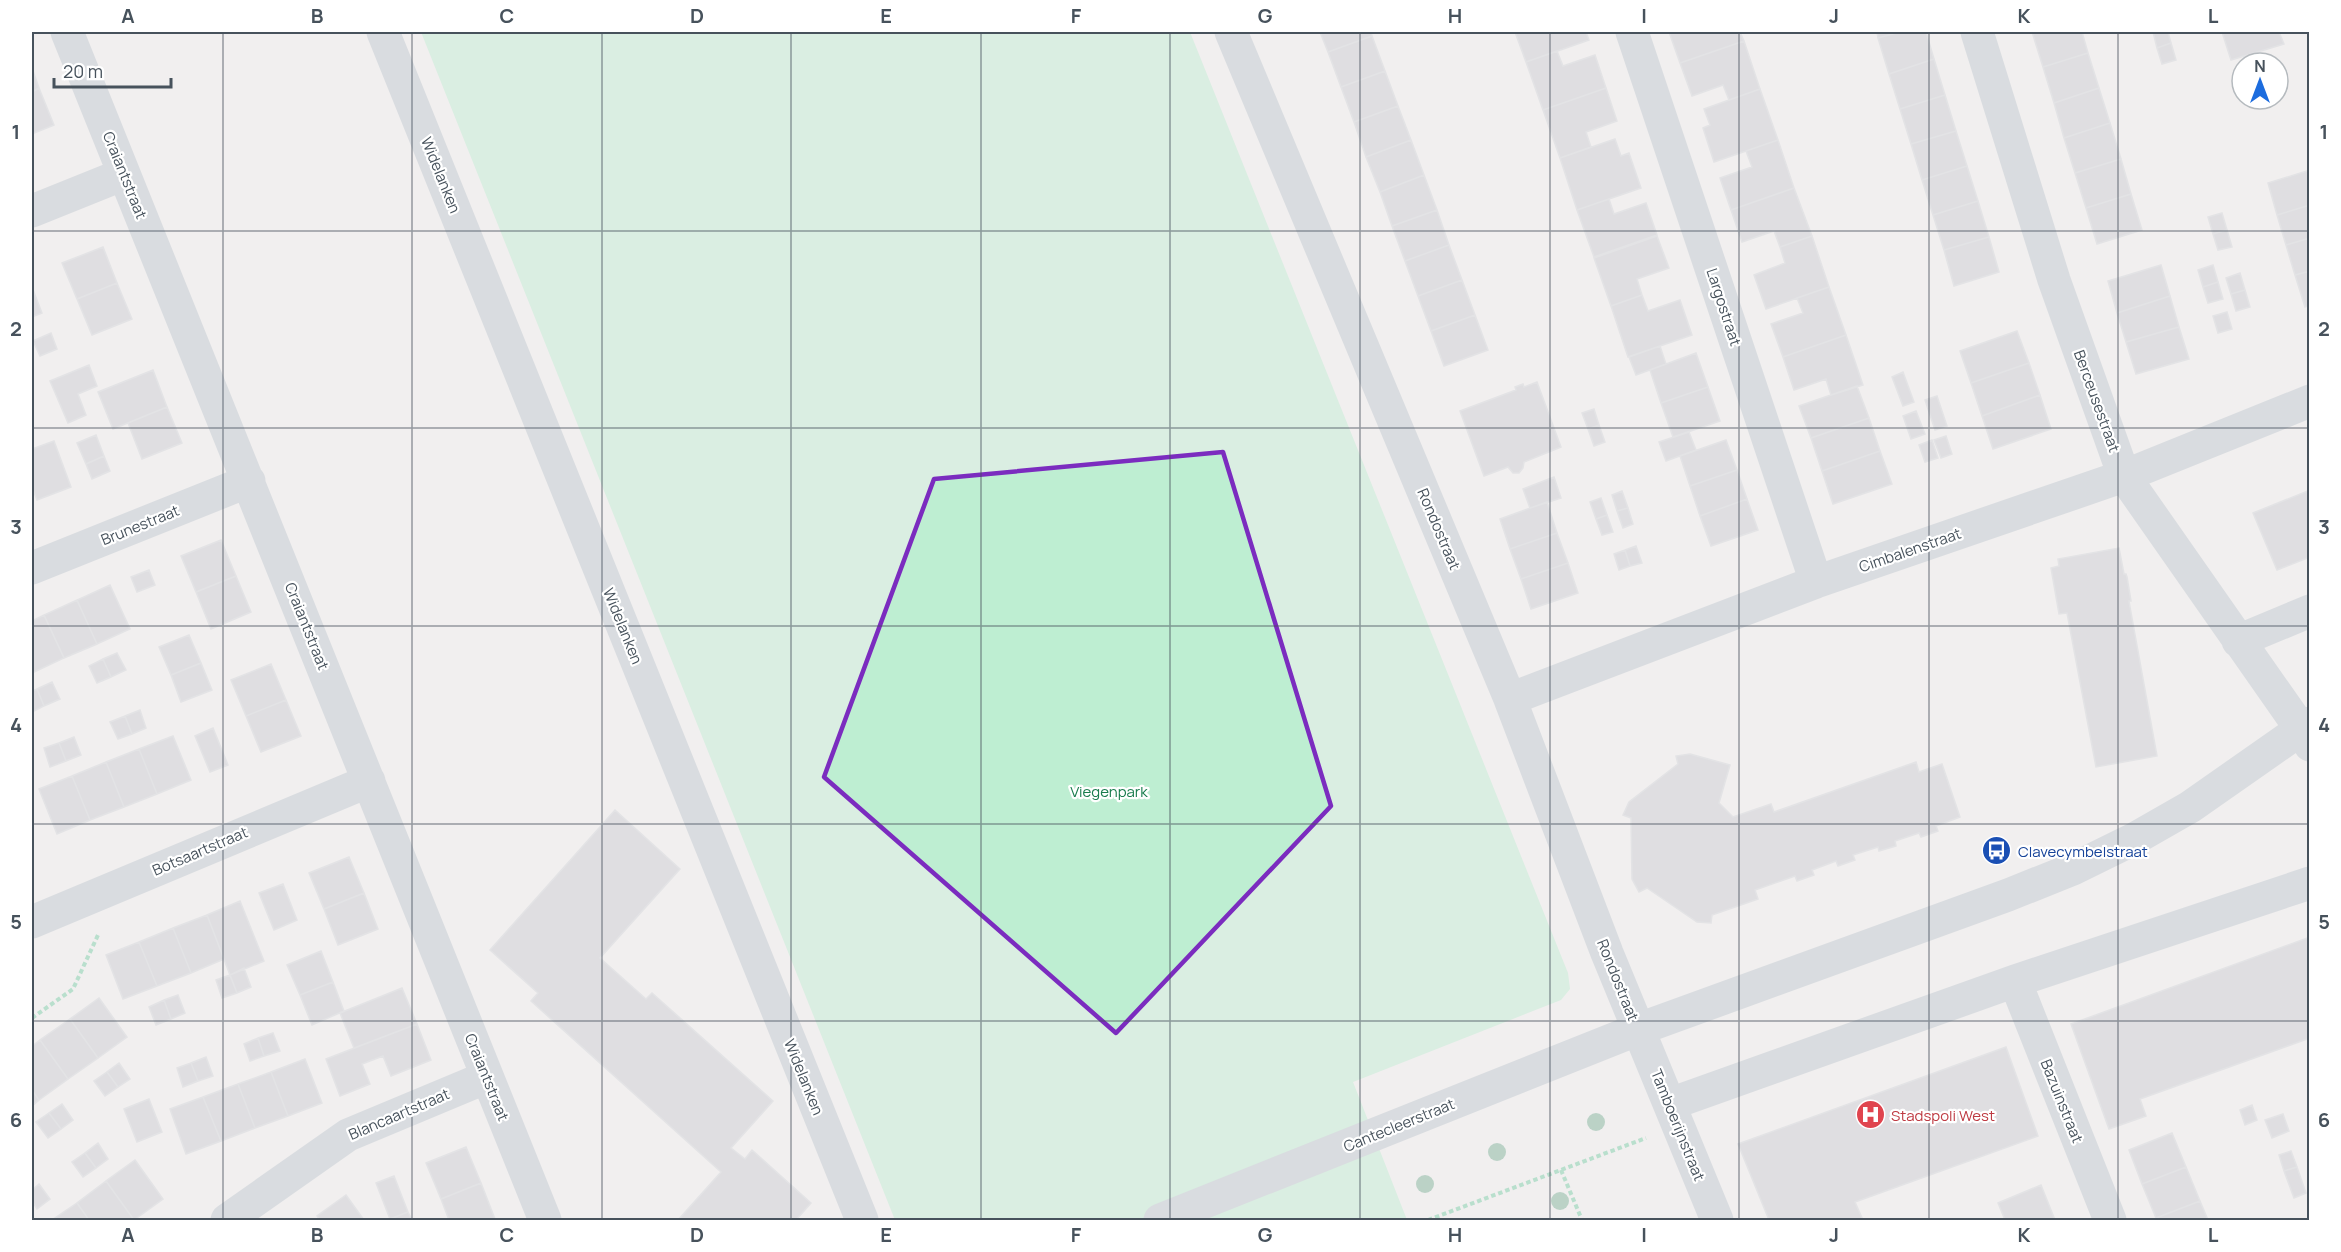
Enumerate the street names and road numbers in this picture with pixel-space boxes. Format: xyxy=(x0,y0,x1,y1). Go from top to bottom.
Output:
street label: Craiantstraat xyxy=(98,128,152,222)
street label: Widelanken xyxy=(416,134,466,216)
street label: Largostraat xyxy=(1702,266,1746,348)
street label: Berceusestraat xyxy=(2069,347,2125,455)
street label: Rondostraat xyxy=(1412,485,1466,573)
street label: Brunestraat xyxy=(98,500,182,550)
street label: Cimbalenstraat xyxy=(1856,523,1964,577)
street label: Craiantstraat xyxy=(280,579,334,673)
street label: Widelanken xyxy=(598,585,648,667)
street label: Botsaartstraat xyxy=(149,821,251,881)
street label: Rondostraat xyxy=(1592,936,1644,1024)
street label: Craiantstraat xyxy=(460,1030,514,1124)
street label: Widelanken xyxy=(779,1036,829,1118)
street label: Bazuinstraat xyxy=(2036,1056,2088,1146)
street label: Tamboerijnstraat xyxy=(1646,1066,1710,1184)
street label: Blancaartstraat xyxy=(345,1083,453,1145)
street label: Cantecleerstraat xyxy=(1340,1093,1458,1157)

